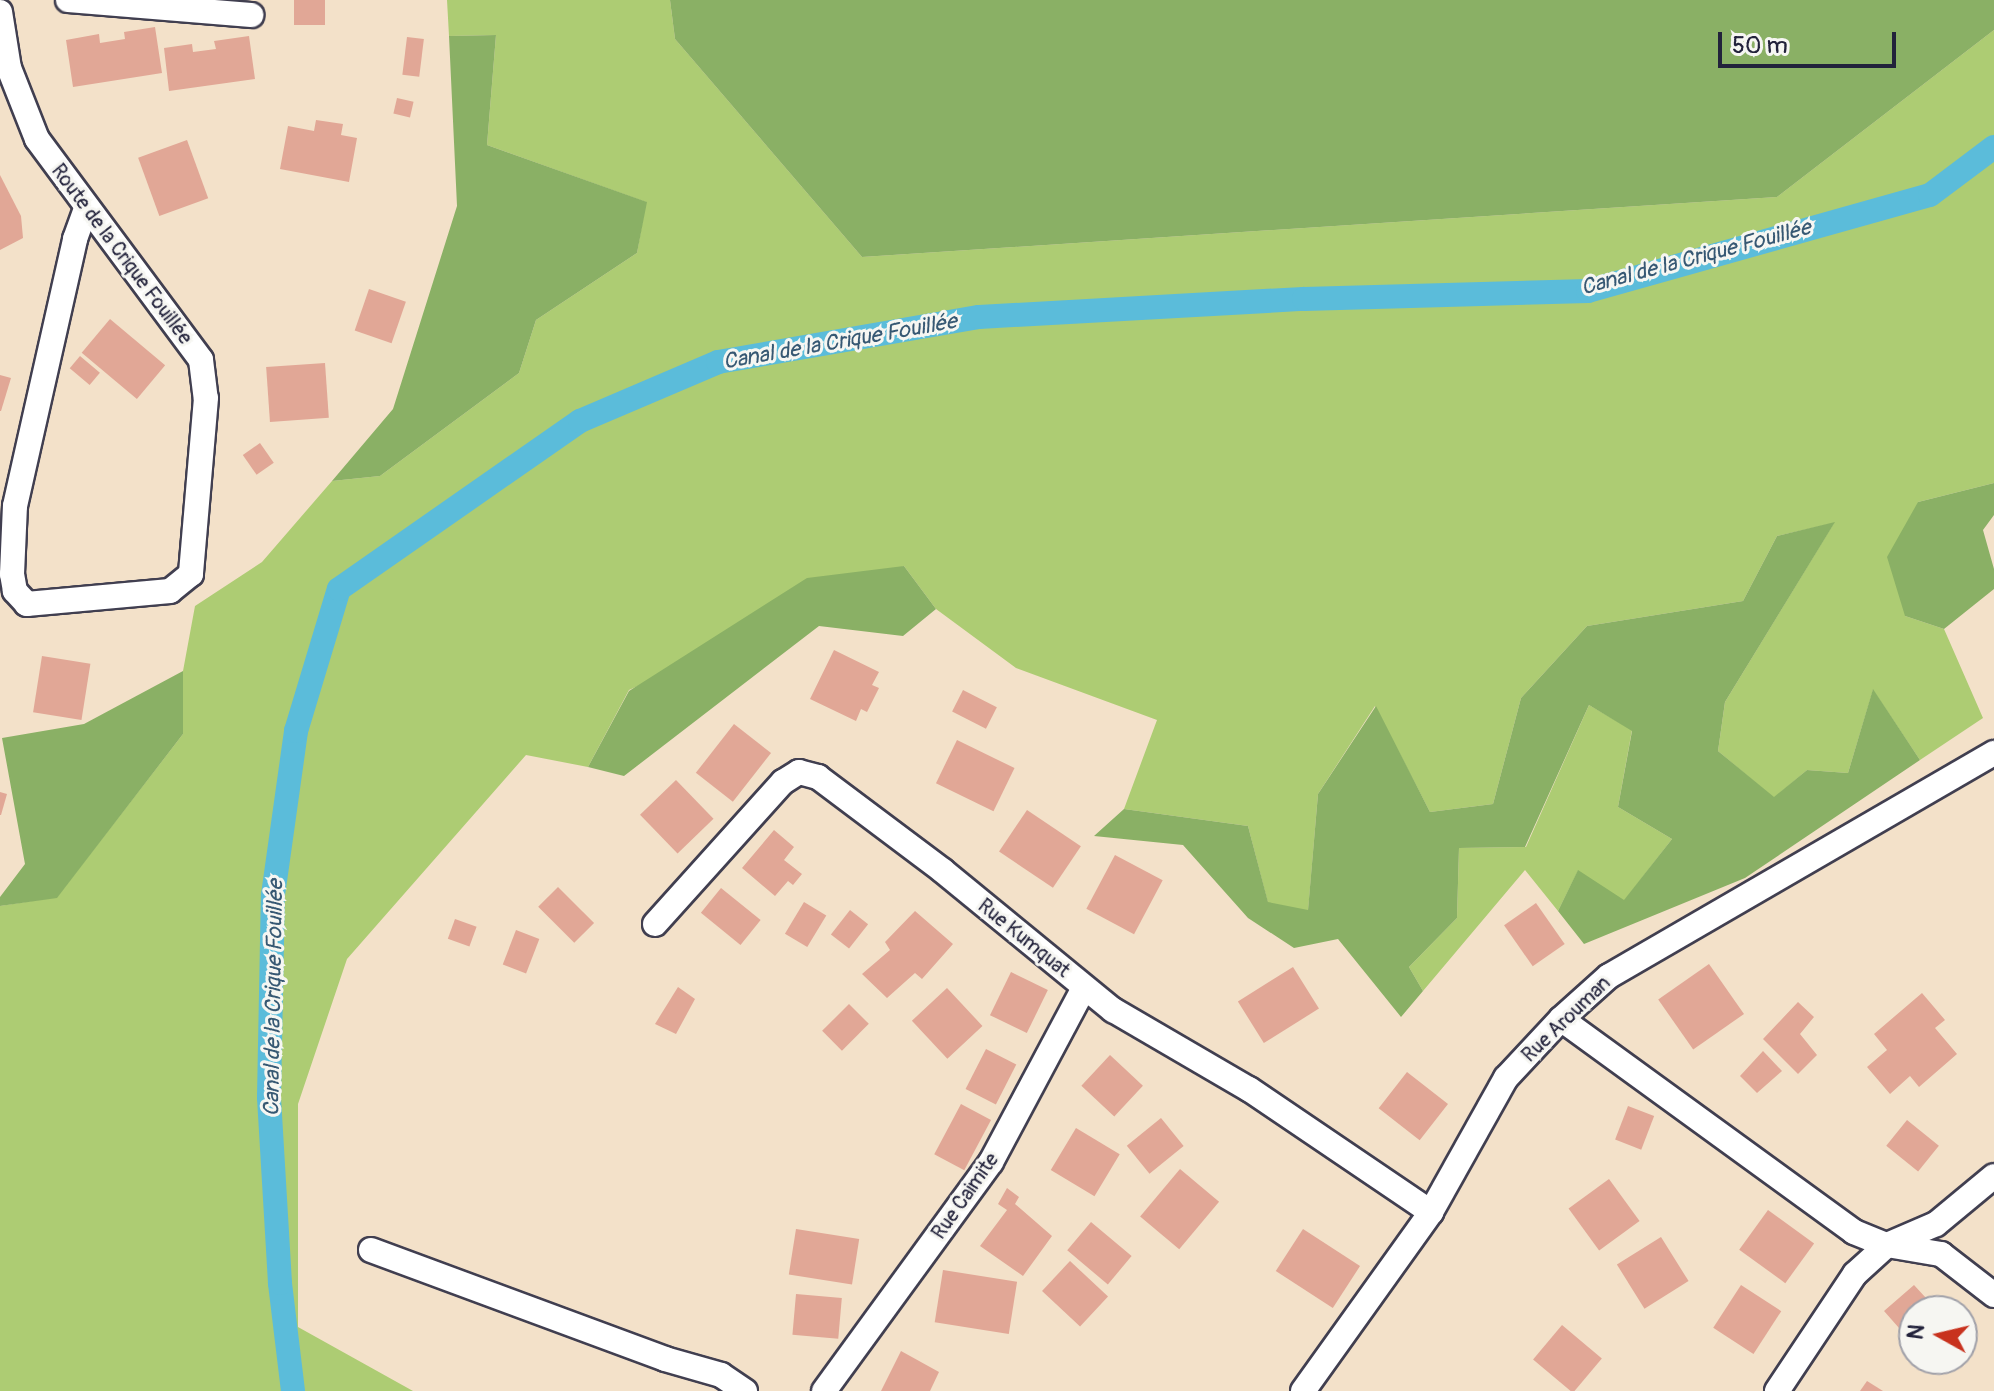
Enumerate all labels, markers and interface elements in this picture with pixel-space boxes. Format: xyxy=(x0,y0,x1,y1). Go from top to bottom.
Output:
scale bar xyxy=(1722,16,1900,66)
text: 50 m xyxy=(1732,31,1788,60)
street label: Route de la Crique Fouillée xyxy=(46,159,198,349)
water label: Canal de la Crique Fouillée xyxy=(1578,215,1814,301)
water label: Canal de la Crique Fouillée xyxy=(721,308,959,376)
water label: Canal de la Crique Fouillée xyxy=(259,879,289,1117)
street label: Rue Kumquat xyxy=(973,894,1075,982)
street label: Rue Arouman xyxy=(1517,971,1615,1067)
street label: Rue Caimite xyxy=(927,1148,1003,1244)
north arrow xyxy=(1898,1295,1978,1375)
text: N xyxy=(1901,1323,1931,1341)

